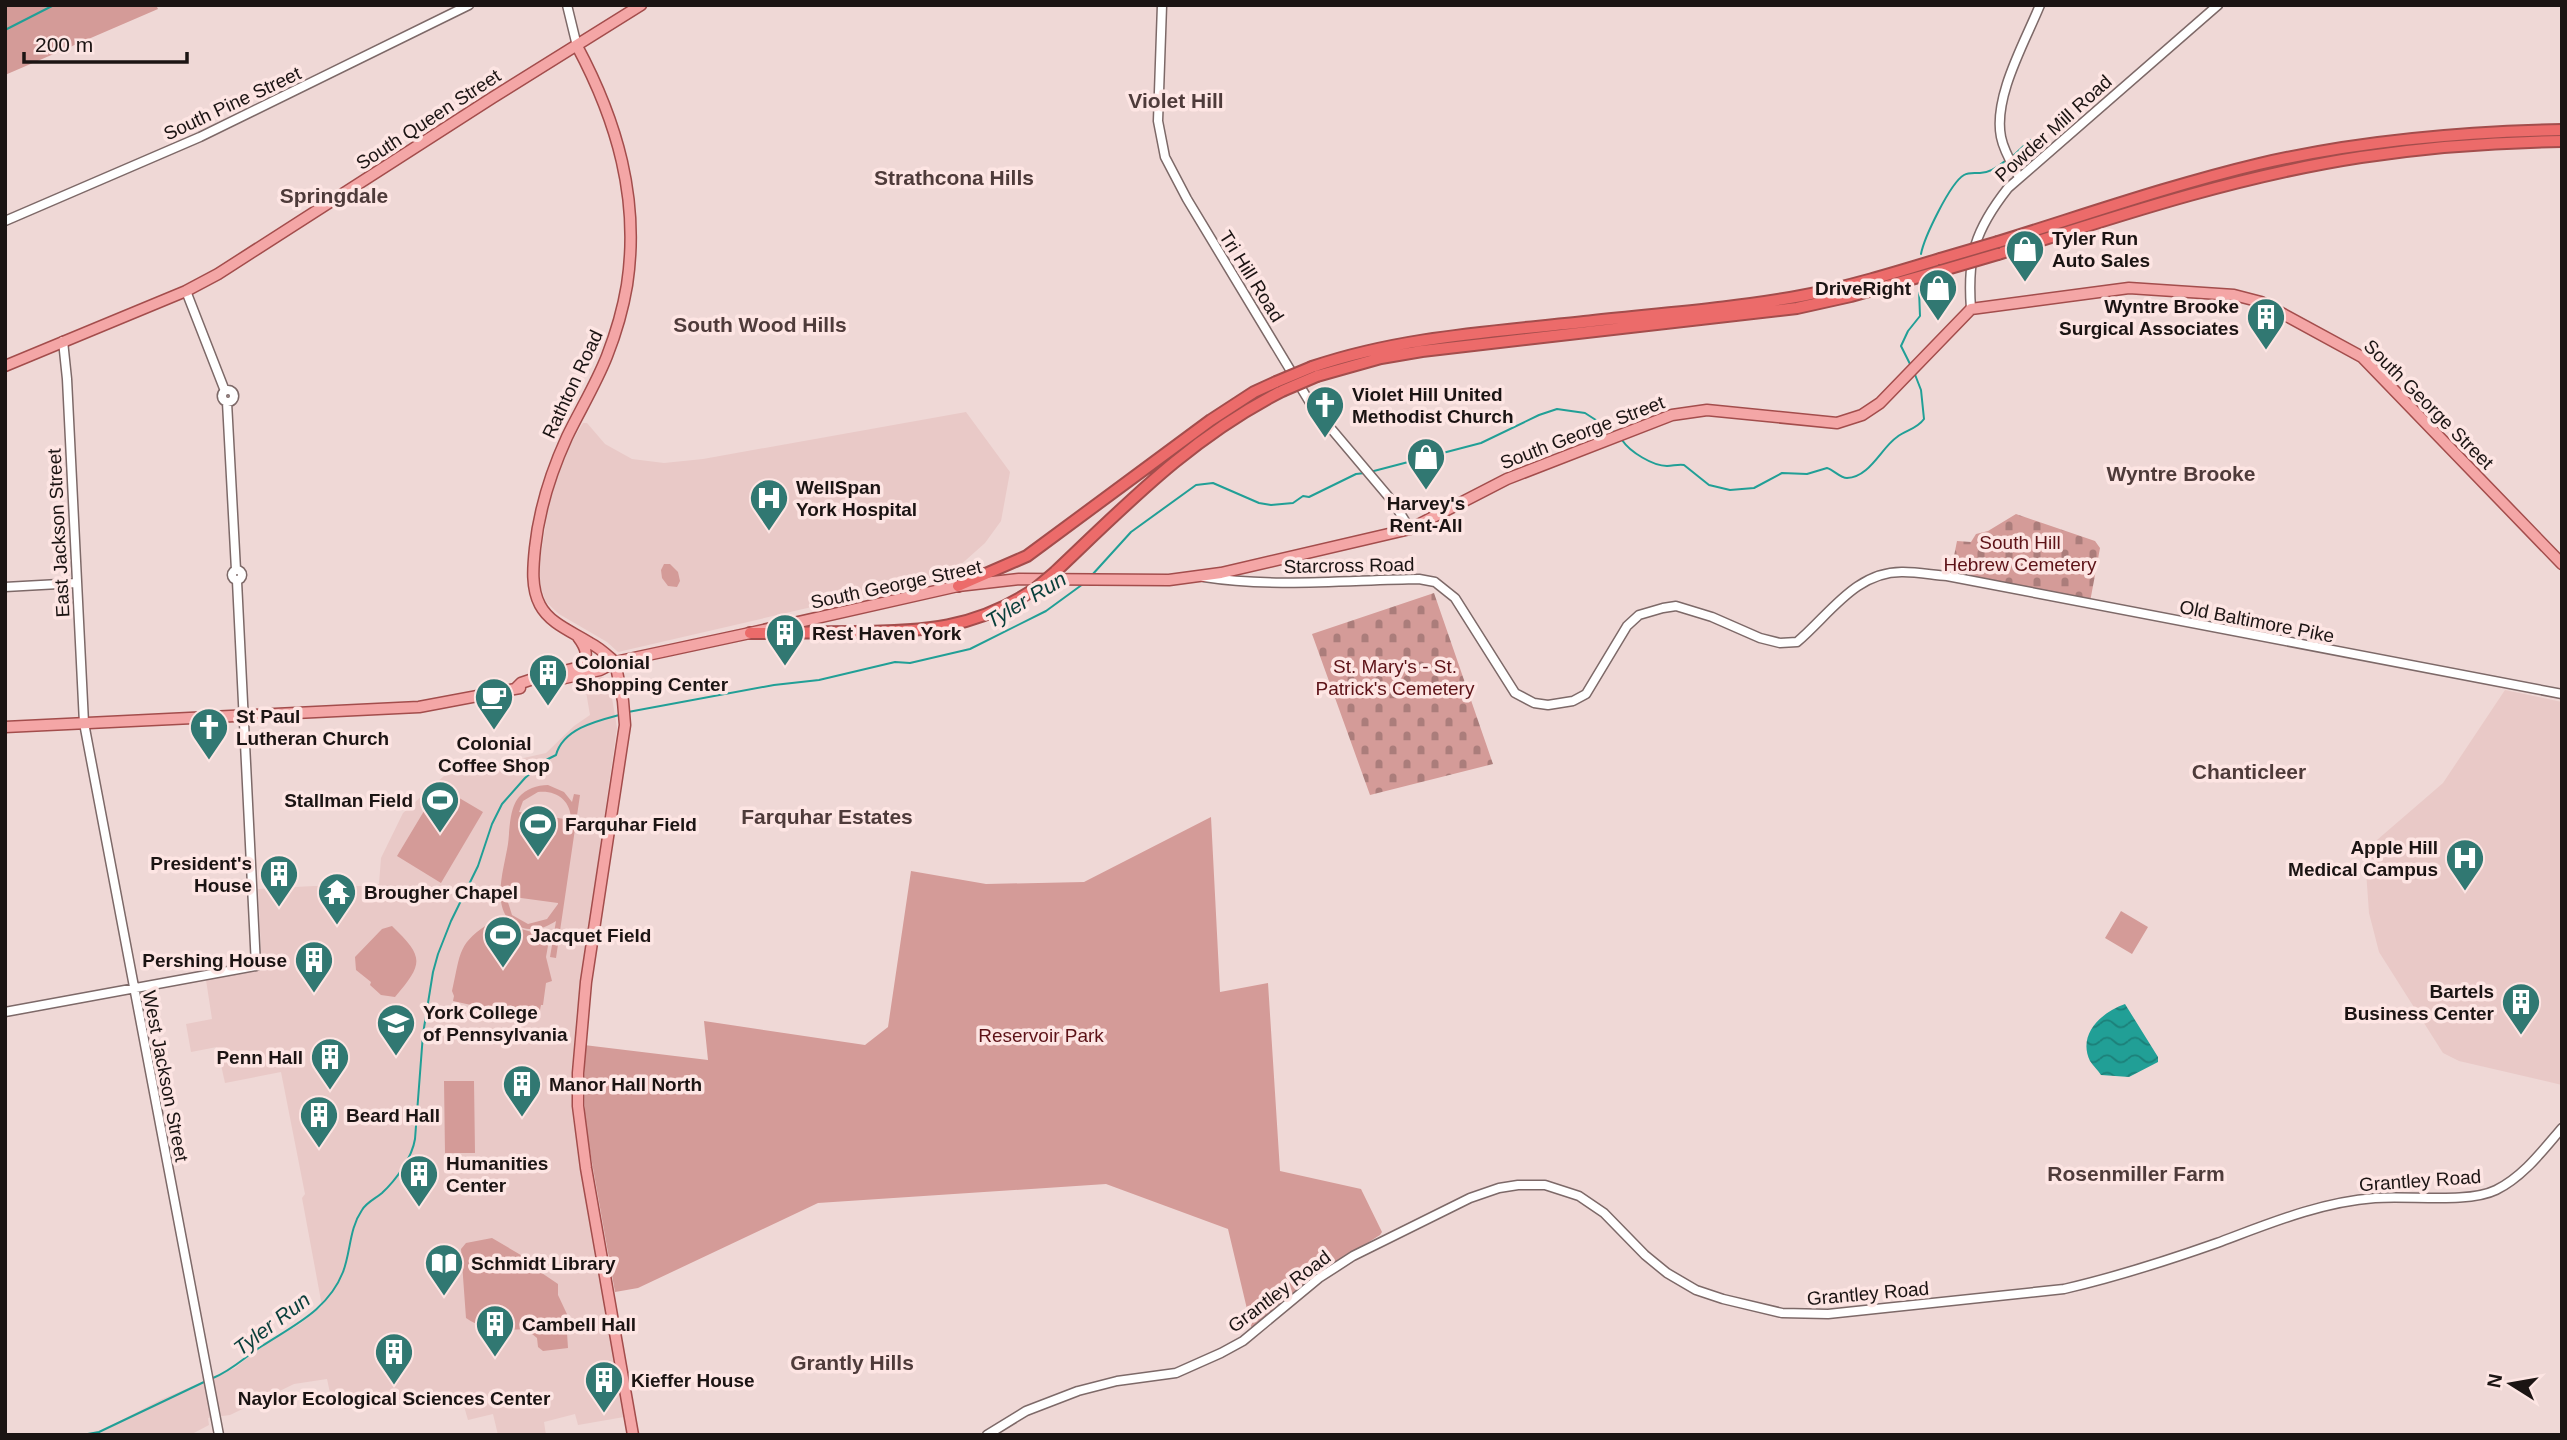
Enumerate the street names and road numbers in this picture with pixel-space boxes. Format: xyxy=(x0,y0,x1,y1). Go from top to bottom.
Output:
street label: South Pine Street xyxy=(160,62,305,144)
street label: South Queen Street xyxy=(352,64,505,174)
street label: Powder Mill Road xyxy=(1991,71,2116,186)
street label: Tri Hill Road xyxy=(1215,227,1288,326)
street label: Rathton Road xyxy=(538,327,607,442)
street label: South George Street xyxy=(2360,335,2498,474)
street label: South George Street xyxy=(1497,391,1668,473)
street label: East Jackson Street xyxy=(44,447,73,618)
street label: Starcross Road xyxy=(1283,554,1415,577)
street label: South George Street xyxy=(809,556,984,613)
street label: Old Baltimore Pike xyxy=(2178,596,2336,647)
street label: West Jackson Street xyxy=(139,989,193,1164)
street label: Grantley Road xyxy=(2358,1166,2482,1195)
street label: Grantley Road xyxy=(1224,1246,1335,1337)
street label: Grantley Road xyxy=(1806,1278,1930,1309)

